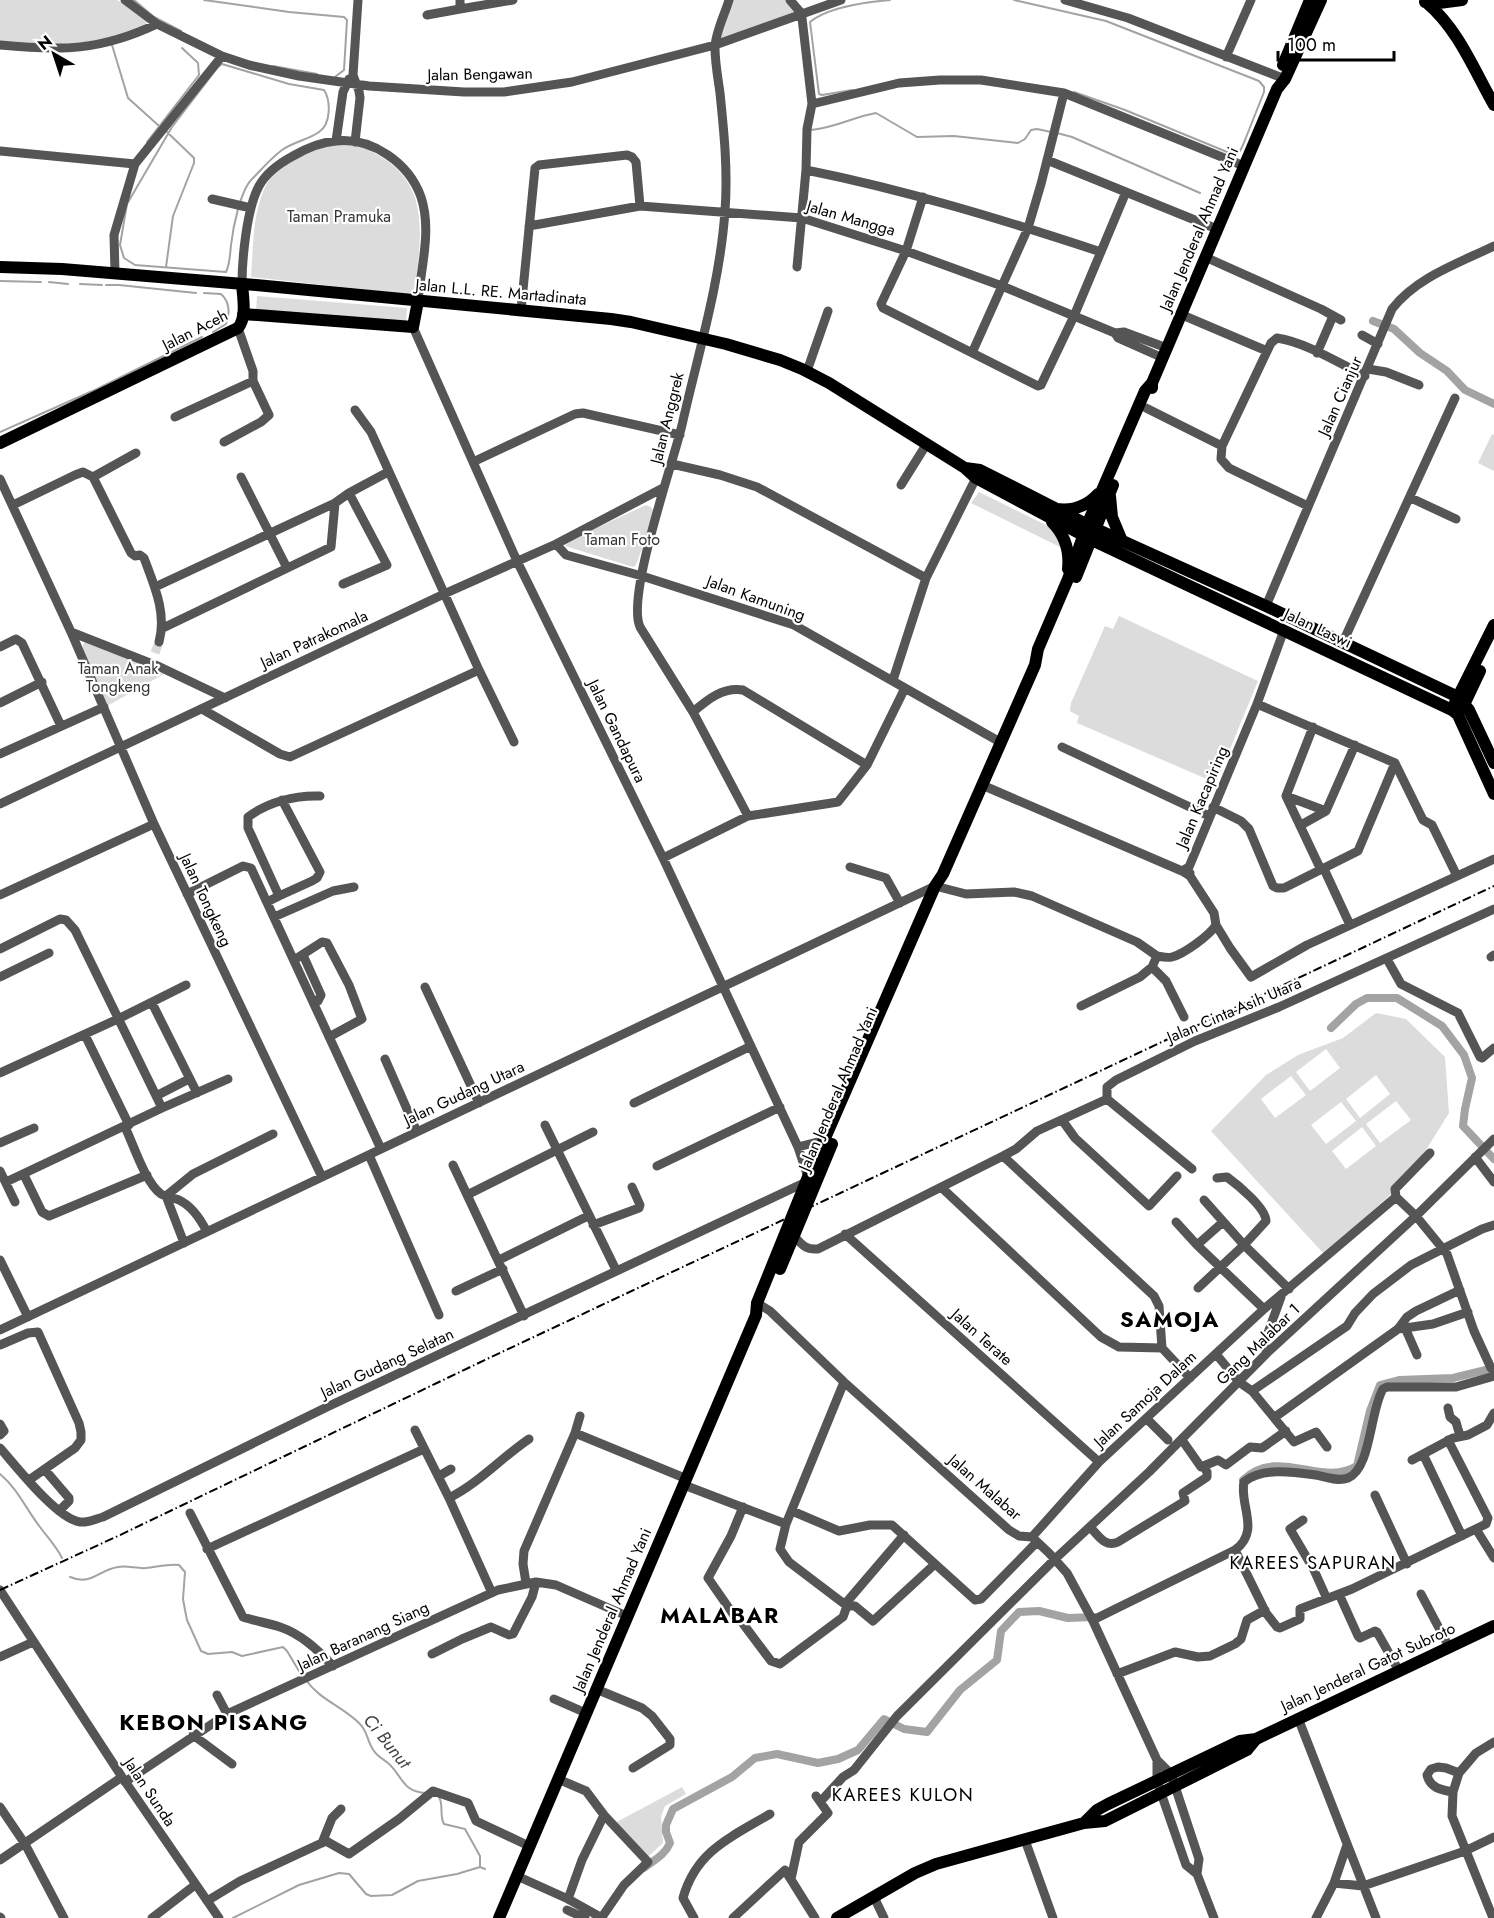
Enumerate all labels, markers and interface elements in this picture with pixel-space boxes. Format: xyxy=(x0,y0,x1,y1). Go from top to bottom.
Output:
north arrow xyxy=(24,24,84,84)
scale bar xyxy=(1278,24,1394,62)
text: N xyxy=(33,30,57,56)
text: 100 m xyxy=(1287,32,1336,58)
street label: Jalan Bengawan xyxy=(425,62,533,86)
street label: Jalan Jenderal Ahmad Yani xyxy=(1153,143,1244,316)
street label: Jalan Mangga xyxy=(802,194,898,242)
park label: Taman Pramuka xyxy=(287,205,391,228)
street label: Jalan L.L. RE. Martadinata xyxy=(412,273,588,311)
street label: Jalan Aceh xyxy=(156,304,232,357)
street label: Jalan Cianjur xyxy=(1311,352,1368,441)
street label: Jalan Anggrek xyxy=(644,369,690,468)
park label: Taman Foto xyxy=(584,528,660,551)
street label: Jalan Kamuning xyxy=(701,569,809,627)
street label: Jalan Laswi xyxy=(1279,601,1356,654)
street label: Jalan Patrakomala xyxy=(255,604,372,675)
park label: Taman Anak Tongkeng xyxy=(78,657,159,698)
street label: Jalan Gandapura xyxy=(581,674,652,786)
street label: Jalan Kacapiring xyxy=(1169,743,1234,853)
street label: Jalan Tongkeng xyxy=(173,848,238,951)
street label: Jalan Cinta-Asih Utara xyxy=(1162,971,1305,1049)
street label: Jalan Jenderal Ahmad Yani xyxy=(792,1003,883,1176)
street label: Jalan Gudang Utara xyxy=(398,1055,528,1132)
street label: Gang Malabar 1 xyxy=(1211,1298,1305,1390)
street label: Jalan Terate xyxy=(945,1302,1018,1371)
district label: SAMOJA xyxy=(1120,1303,1220,1335)
street label: Jalan Gudang Selatan xyxy=(315,1322,457,1405)
street label: Jalan Samoja Dalam xyxy=(1087,1345,1201,1454)
street label: Jalan Malabar xyxy=(942,1447,1027,1526)
street label: Jalan Jenderal Ahmad Yani xyxy=(566,1524,657,1697)
district label: KAREES SAPURAN xyxy=(1230,1550,1396,1576)
street label: Jalan Baranang Siang xyxy=(292,1595,432,1677)
district label: MALABAR xyxy=(660,1599,780,1631)
street label: Jalan Jenderal Gatot Subroto xyxy=(1275,1616,1459,1718)
district label: KEBON PISANG xyxy=(119,1706,309,1738)
water label: Ci Bunut xyxy=(357,1708,418,1775)
street label: Jalan Sunda xyxy=(117,1751,181,1831)
district label: KAREES KULON xyxy=(832,1782,974,1808)

